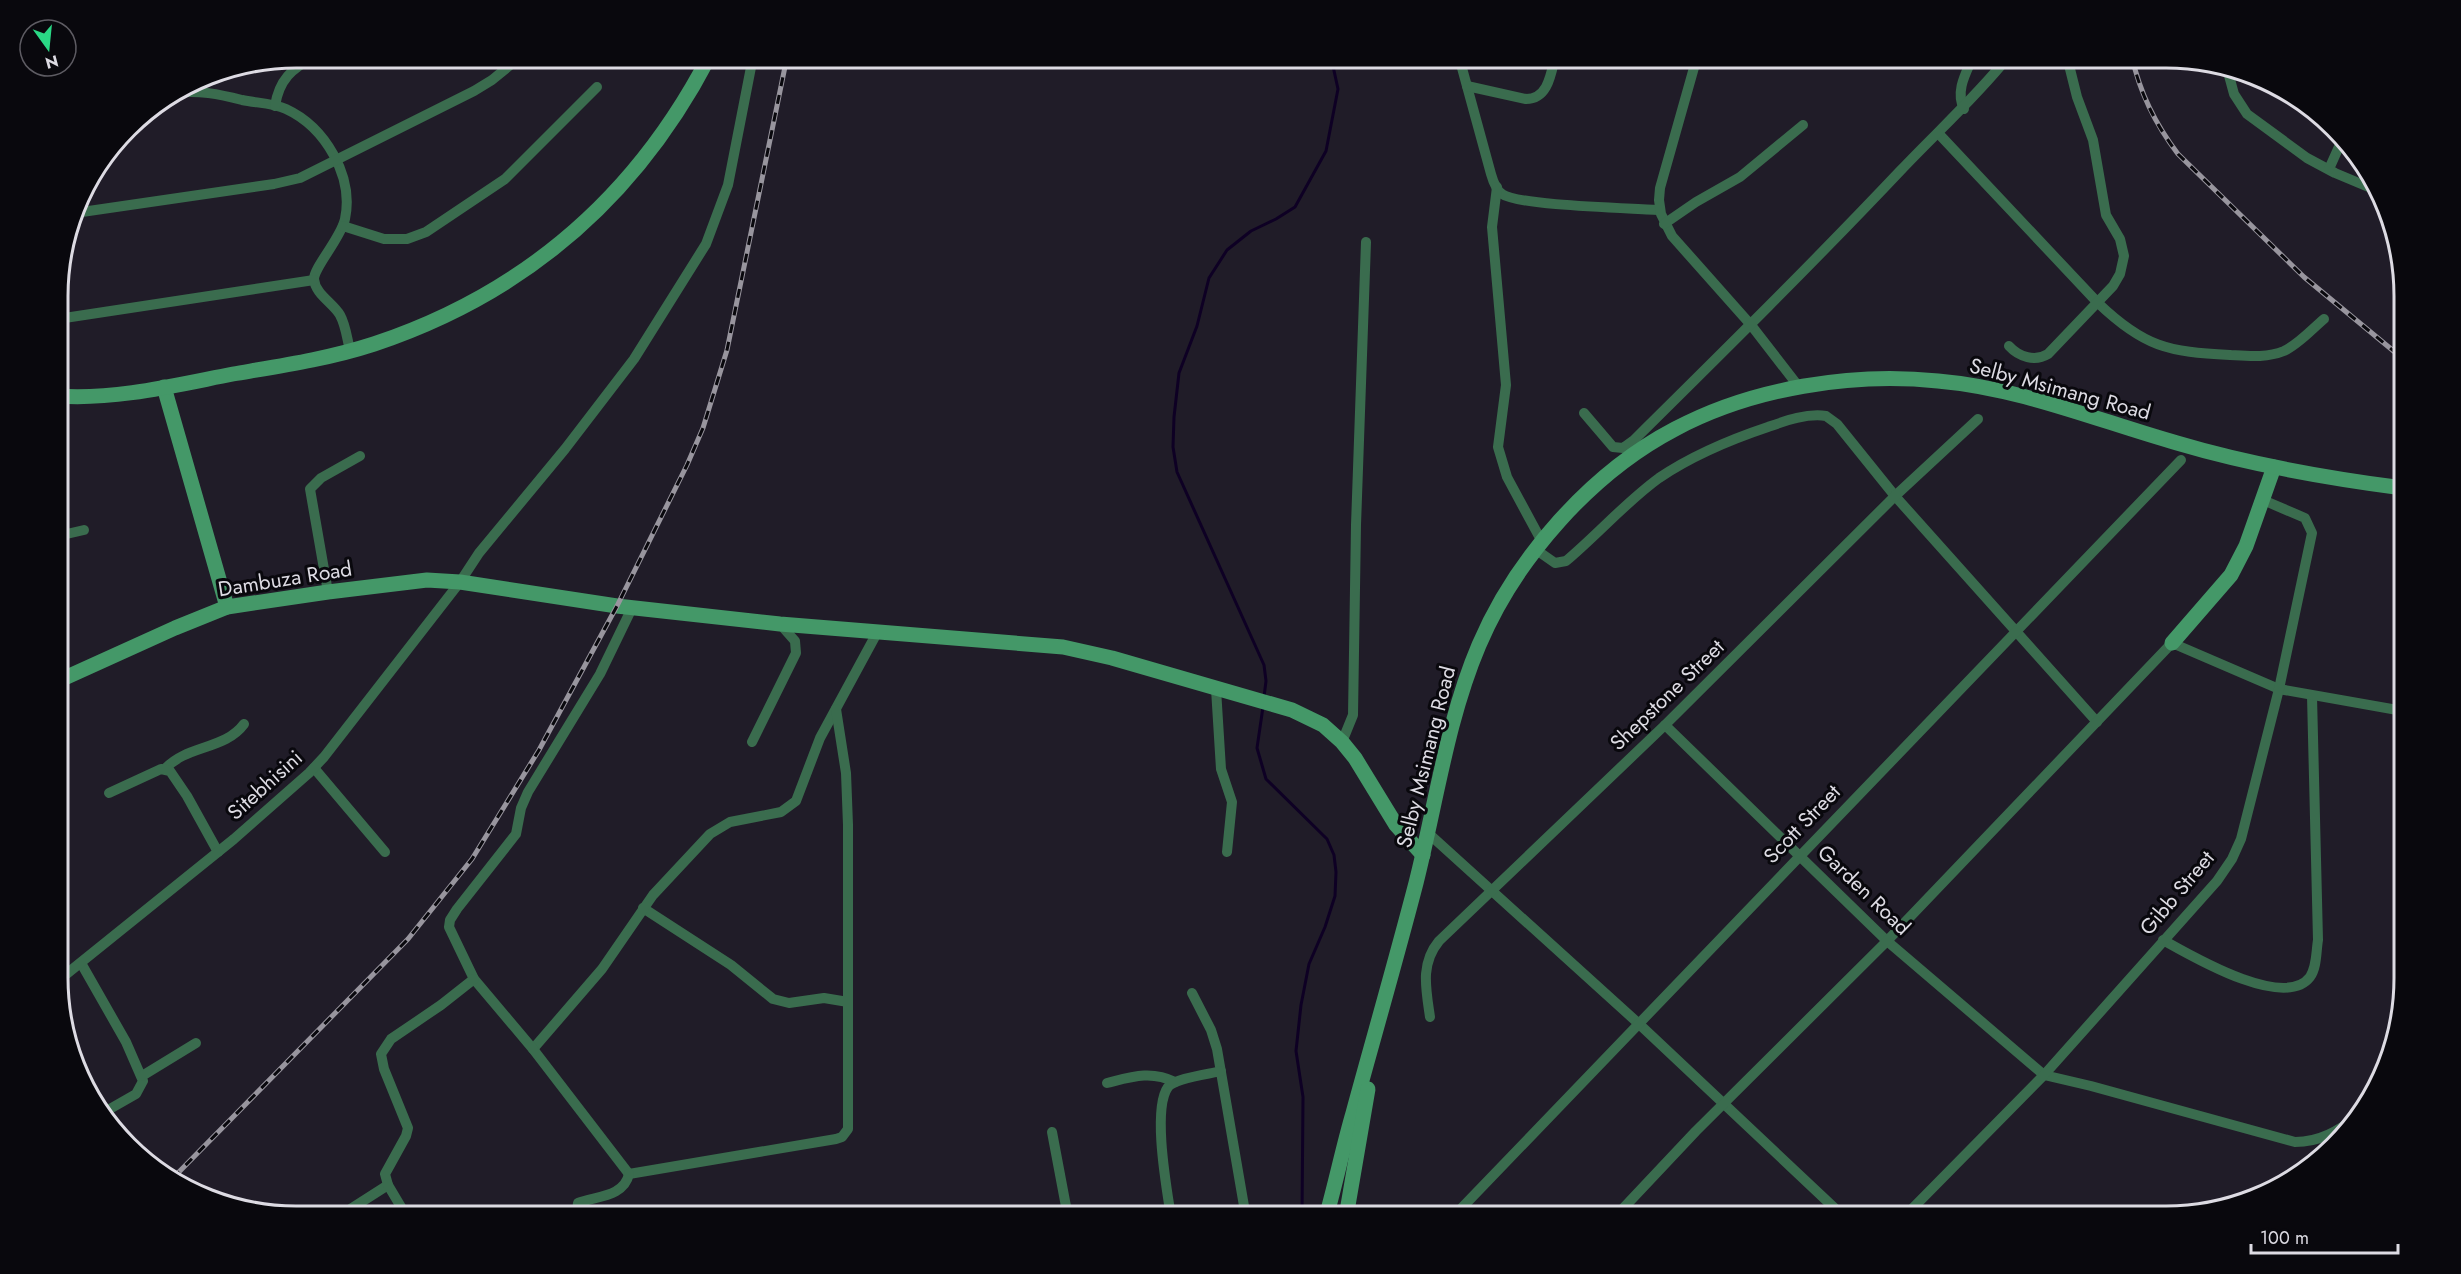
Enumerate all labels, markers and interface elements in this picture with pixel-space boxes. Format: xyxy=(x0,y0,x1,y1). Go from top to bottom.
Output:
north arrow xyxy=(18,18,78,78)
text: N xyxy=(43,49,61,75)
street label: Selby Msimang Road xyxy=(1966,350,2154,428)
street label: Dambuza Road xyxy=(216,554,354,604)
street label: Shepstone Street xyxy=(1603,633,1731,757)
street label: Selby Msimang Road xyxy=(1389,663,1463,851)
street label: Sitebhisini xyxy=(221,743,309,827)
street label: Scott Street xyxy=(1757,778,1847,870)
street label: Garden Road xyxy=(1811,838,1917,942)
street label: Gibb Street xyxy=(2133,844,2221,942)
scale bar xyxy=(2251,1217,2398,1255)
text: 100 m xyxy=(2260,1225,2309,1251)

